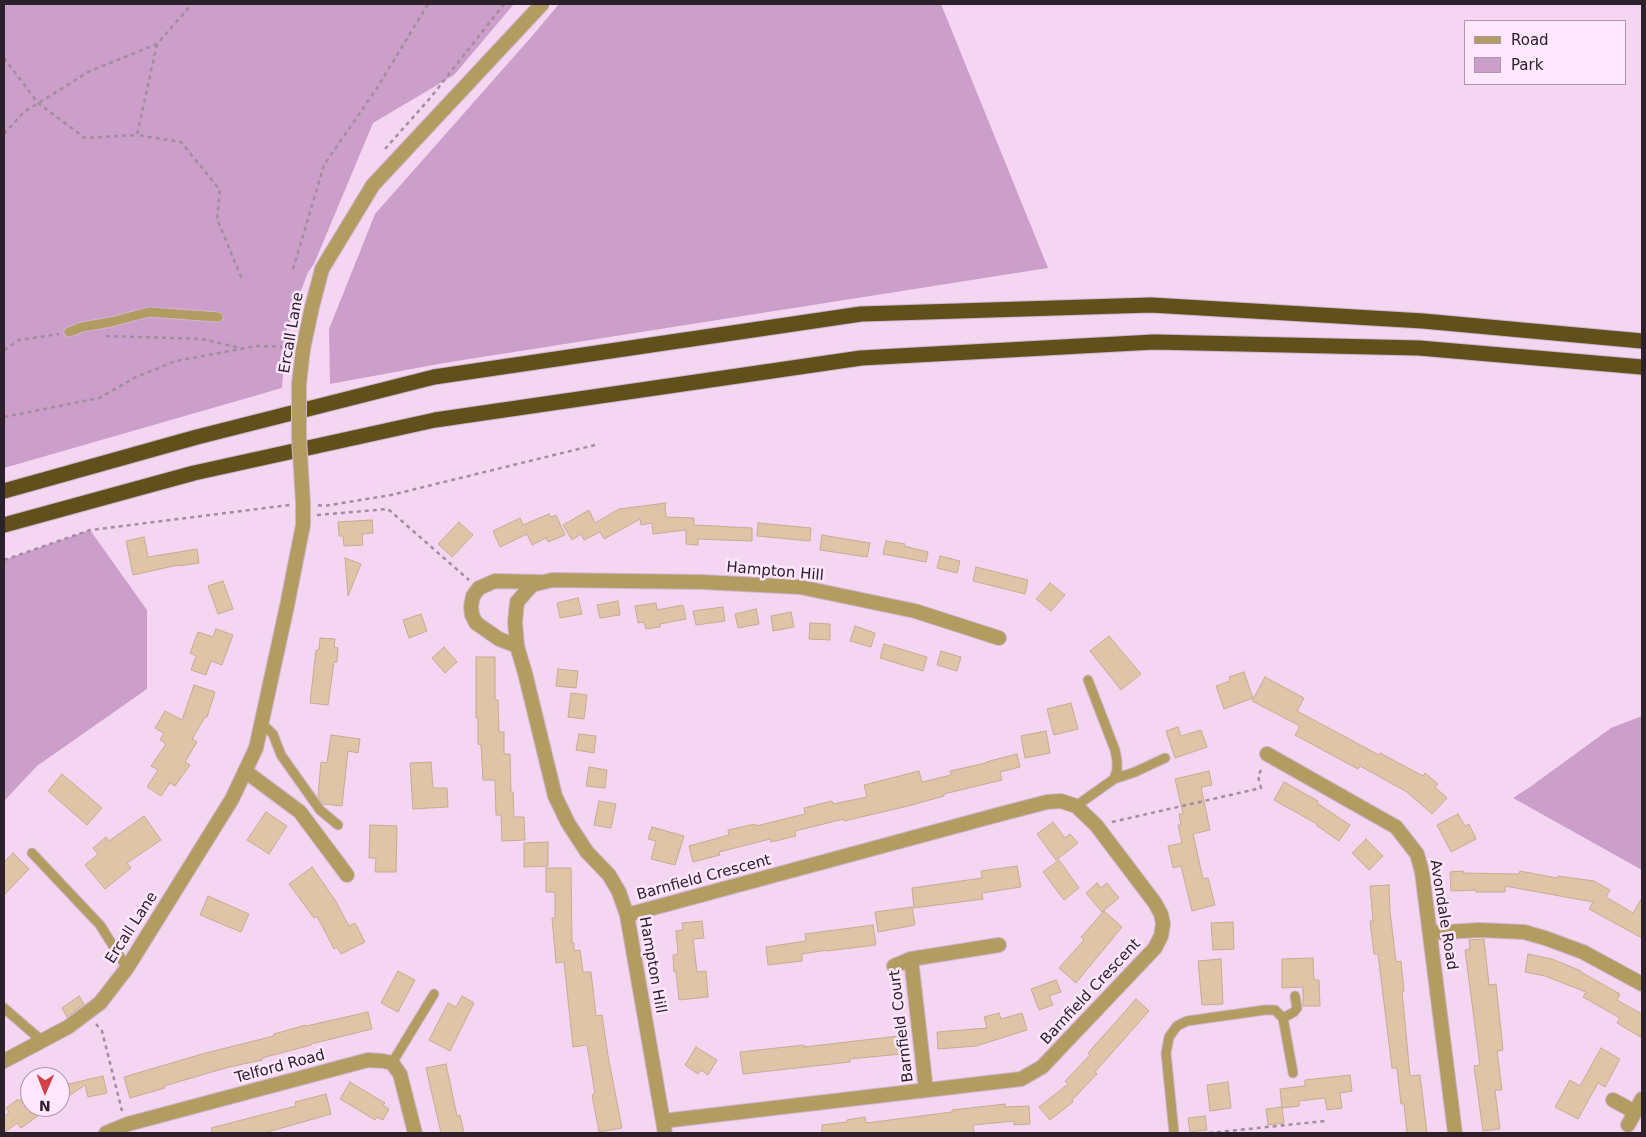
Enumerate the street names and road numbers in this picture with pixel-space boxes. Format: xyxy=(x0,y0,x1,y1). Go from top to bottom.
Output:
street label: Ercall Lane xyxy=(276,291,308,375)
street label: Hampton Hill xyxy=(726,559,824,585)
street label: Barnfield Crescent xyxy=(635,851,773,905)
street label: Avondale Road xyxy=(1425,859,1461,971)
street label: Ercall Lane xyxy=(102,889,162,967)
street label: Hampton Hill xyxy=(635,915,669,1015)
street label: Barnfield Crescent xyxy=(1037,935,1145,1049)
street label: Barnfield Court xyxy=(886,969,918,1083)
street label: Telford Road xyxy=(233,1046,327,1088)

